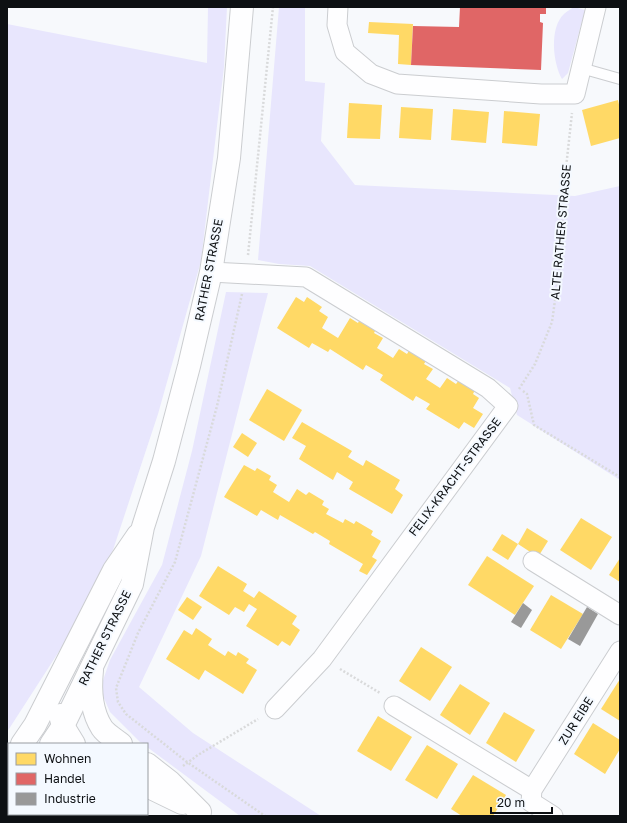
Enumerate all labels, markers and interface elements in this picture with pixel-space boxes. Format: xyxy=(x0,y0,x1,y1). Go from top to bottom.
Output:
street label: ALTE RATHER STRASSE xyxy=(547,164,574,300)
street label: RATHER STRASSE xyxy=(191,217,226,322)
street label: FELIX-KRACHT-STRASSE xyxy=(405,414,504,539)
street label: RATHER STRASSE xyxy=(75,588,134,688)
street label: ZUR EIBE xyxy=(555,694,596,747)
legend xyxy=(8,743,148,815)
text: Wohnen xyxy=(44,751,91,766)
text: Handel xyxy=(44,771,86,786)
scale bar xyxy=(491,789,552,815)
text: Industrie xyxy=(44,791,96,806)
text: 20 m xyxy=(497,795,525,810)

